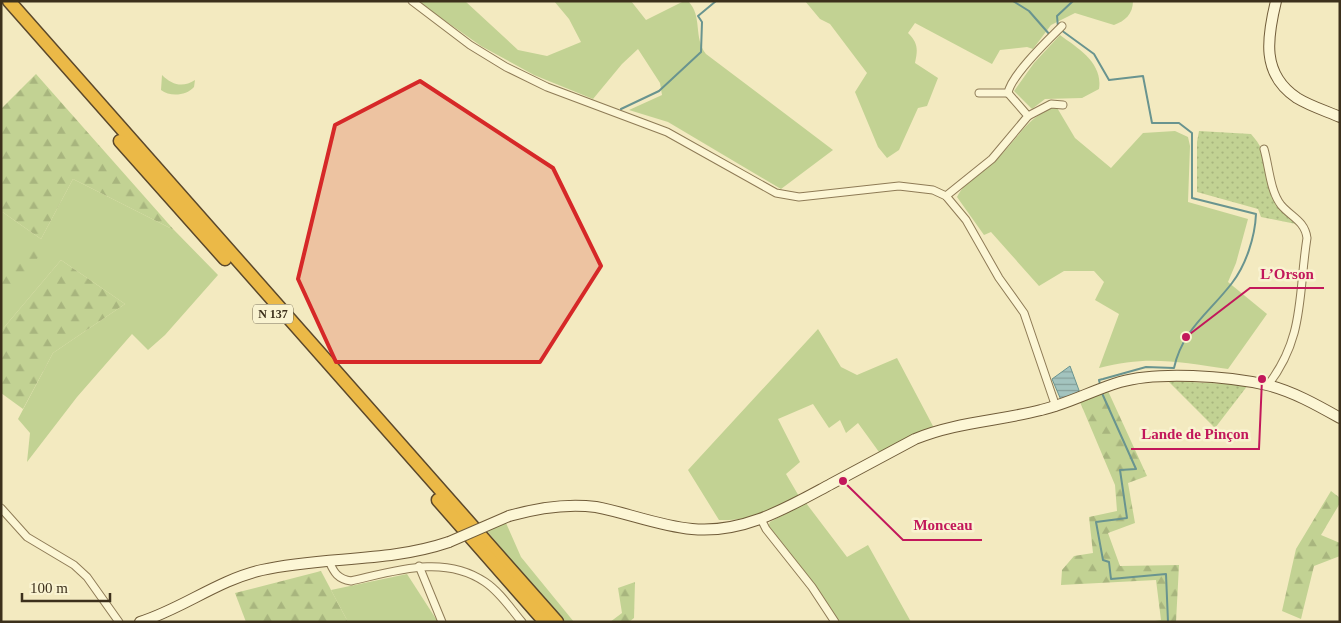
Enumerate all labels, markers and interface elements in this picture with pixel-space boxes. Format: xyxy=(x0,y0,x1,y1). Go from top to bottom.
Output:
callout: L’Orson xyxy=(1250,258,1324,288)
text: L’Orson xyxy=(1260,266,1314,282)
road number: N 137 xyxy=(253,304,293,324)
callout: Lande de Pinçon xyxy=(1131,419,1259,449)
text: Lande de Pinçon xyxy=(1141,426,1249,442)
callout: Monceau xyxy=(903,510,982,540)
text: Monceau xyxy=(913,517,973,533)
scale bar xyxy=(22,570,110,602)
text: 100 m xyxy=(30,580,68,596)

